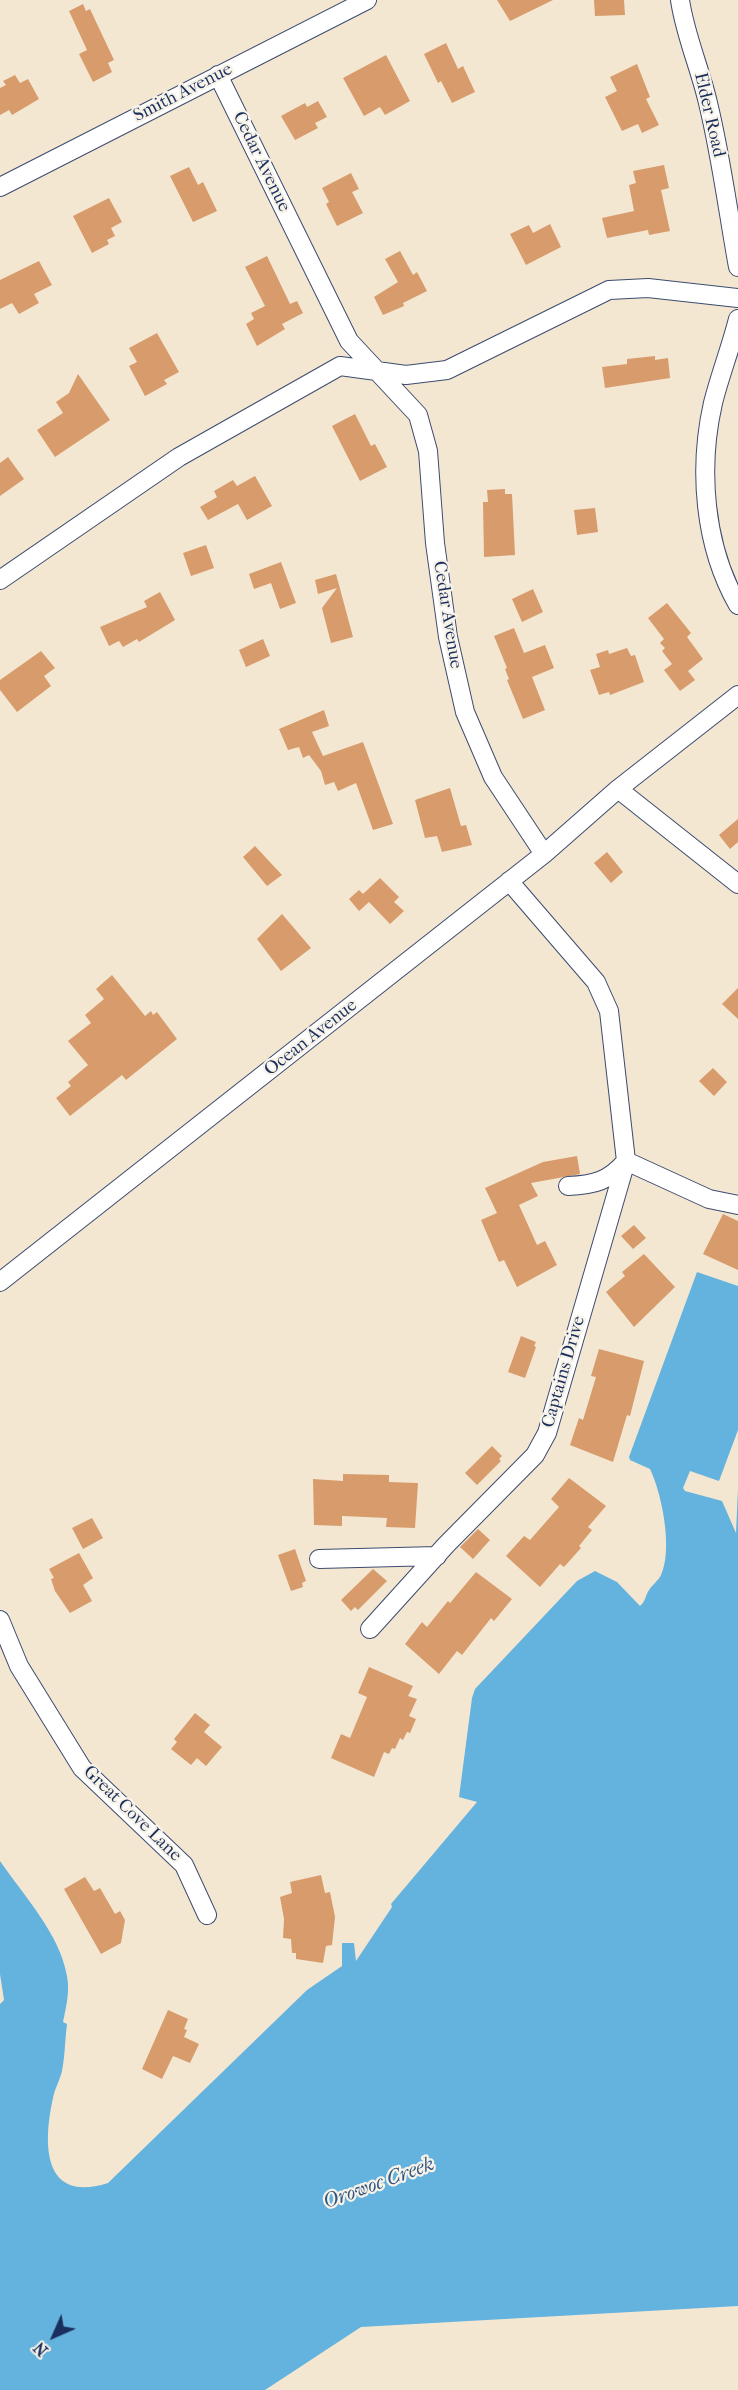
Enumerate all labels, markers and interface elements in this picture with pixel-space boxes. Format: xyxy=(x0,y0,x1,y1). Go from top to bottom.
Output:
street label: Smith Avenue xyxy=(130,59,236,127)
street label: Elder Road xyxy=(689,71,729,159)
street label: Cedar Avenue xyxy=(227,108,295,216)
street label: Cedar Avenue xyxy=(428,560,466,670)
street label: Ocean Avenue xyxy=(260,995,362,1081)
street label: Captains Drive xyxy=(538,1314,590,1430)
street label: Great Cove Lane xyxy=(78,1762,186,1866)
water label: Orowoc Creek xyxy=(320,2153,438,2215)
north arrow xyxy=(24,2306,84,2366)
text: N xyxy=(30,2338,52,2360)

